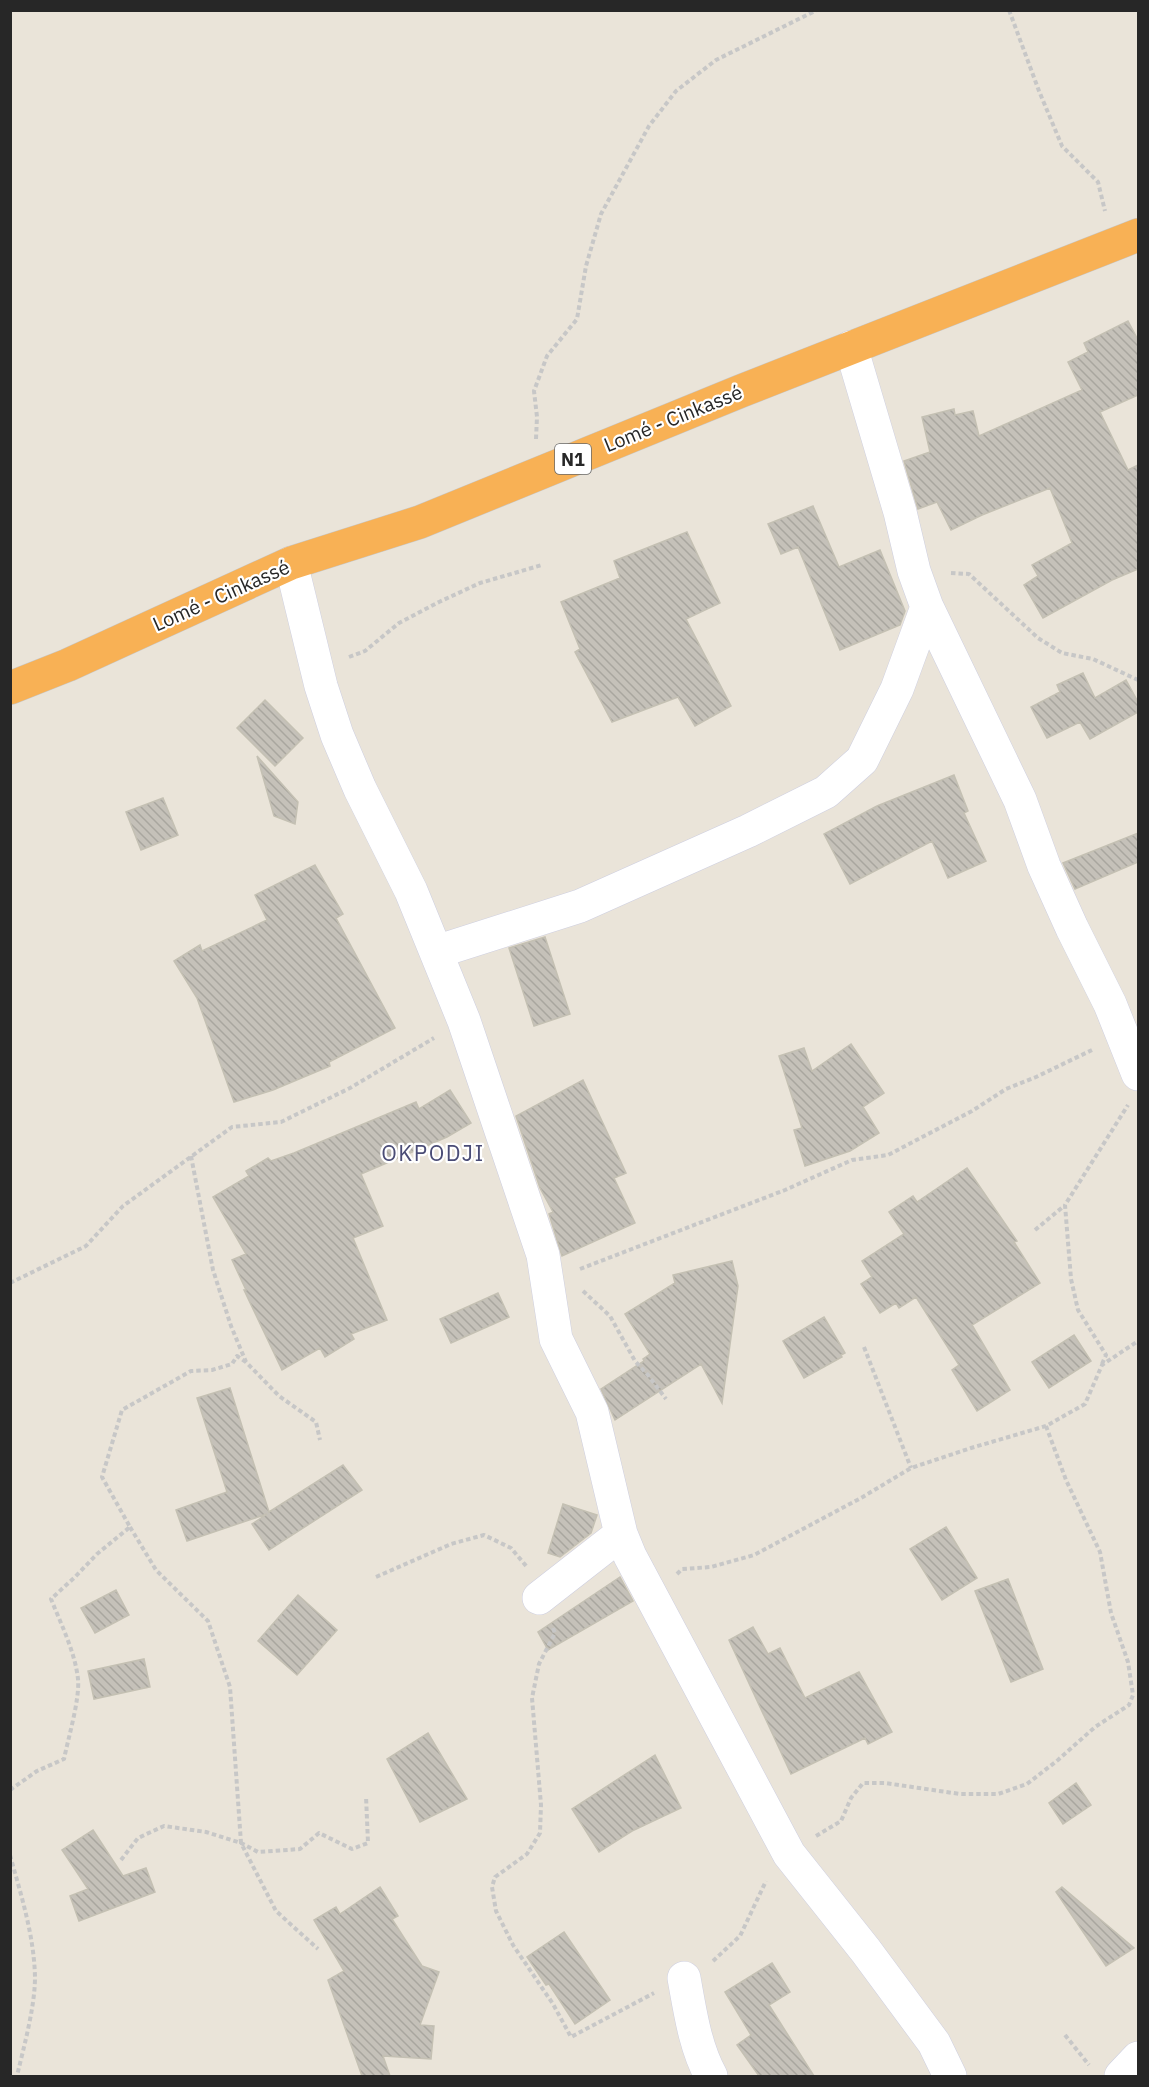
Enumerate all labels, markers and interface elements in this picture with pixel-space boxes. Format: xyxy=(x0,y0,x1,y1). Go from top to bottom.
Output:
street label: Lomé - Cinkassé xyxy=(600,378,746,458)
road number: N1 xyxy=(555,444,591,474)
street label: Lomé - Cinkassé xyxy=(148,553,294,637)
district label: OKPODJI xyxy=(381,1138,485,1167)

